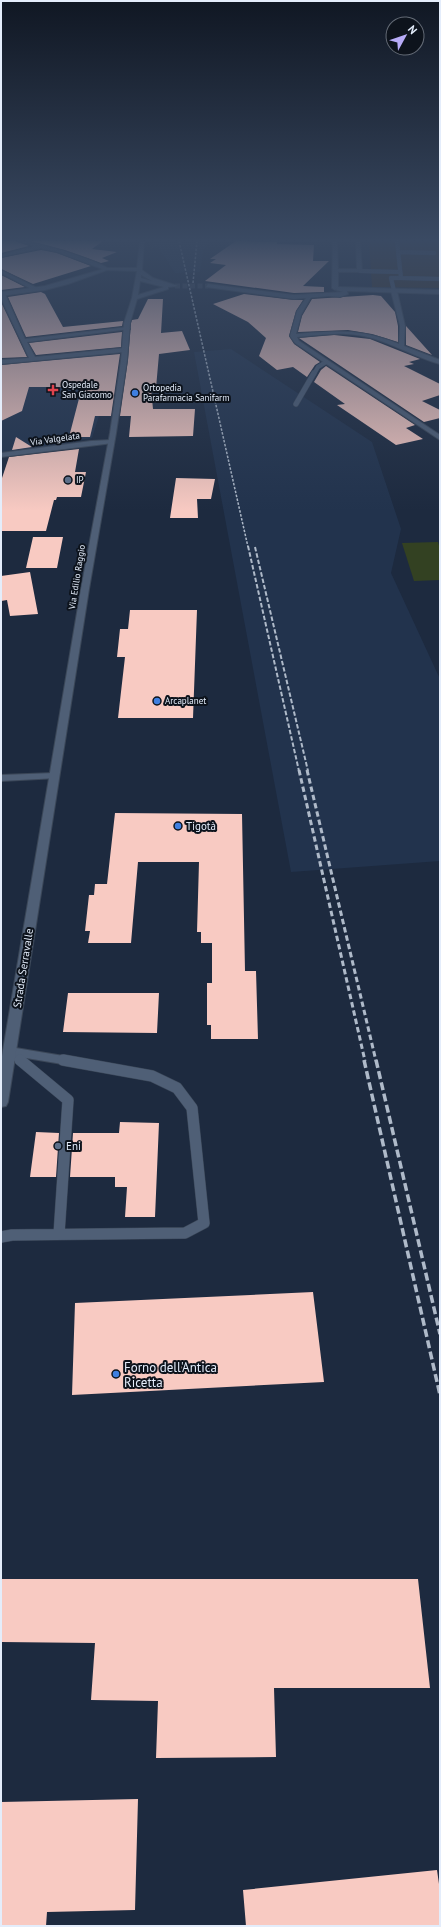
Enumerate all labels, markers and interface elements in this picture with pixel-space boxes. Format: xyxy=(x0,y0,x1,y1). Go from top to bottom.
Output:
north arrow xyxy=(385,16,425,56)
text: N xyxy=(405,22,420,37)
place label: Ospedale San Giacomo xyxy=(62,379,112,400)
place label: Ortopedia Parafarmacia Sanifarm xyxy=(143,382,230,403)
marker: Ospedale San Giacomo xyxy=(47,384,59,396)
marker: Ortopedia Parafarmacia Sanifarm xyxy=(130,388,140,398)
street label: Via Valgelata xyxy=(28,430,80,448)
place label: IP xyxy=(76,474,84,485)
marker: IP xyxy=(63,475,73,485)
street label: Via Edilio Raggio xyxy=(66,544,87,611)
place label: Arcaplanet xyxy=(165,695,206,706)
marker: Arcaplanet xyxy=(152,696,162,706)
place label: Tigotà xyxy=(186,819,216,833)
marker: Tigotà xyxy=(173,821,183,831)
street label: Strada Serravalle xyxy=(10,927,36,1009)
place label: Eni xyxy=(66,1139,81,1153)
marker: Eni xyxy=(53,1141,63,1151)
place label: Forno dell'Antica Ricetta xyxy=(124,1359,217,1391)
marker: Forno dell'Antica Ricetta xyxy=(111,1369,121,1379)

